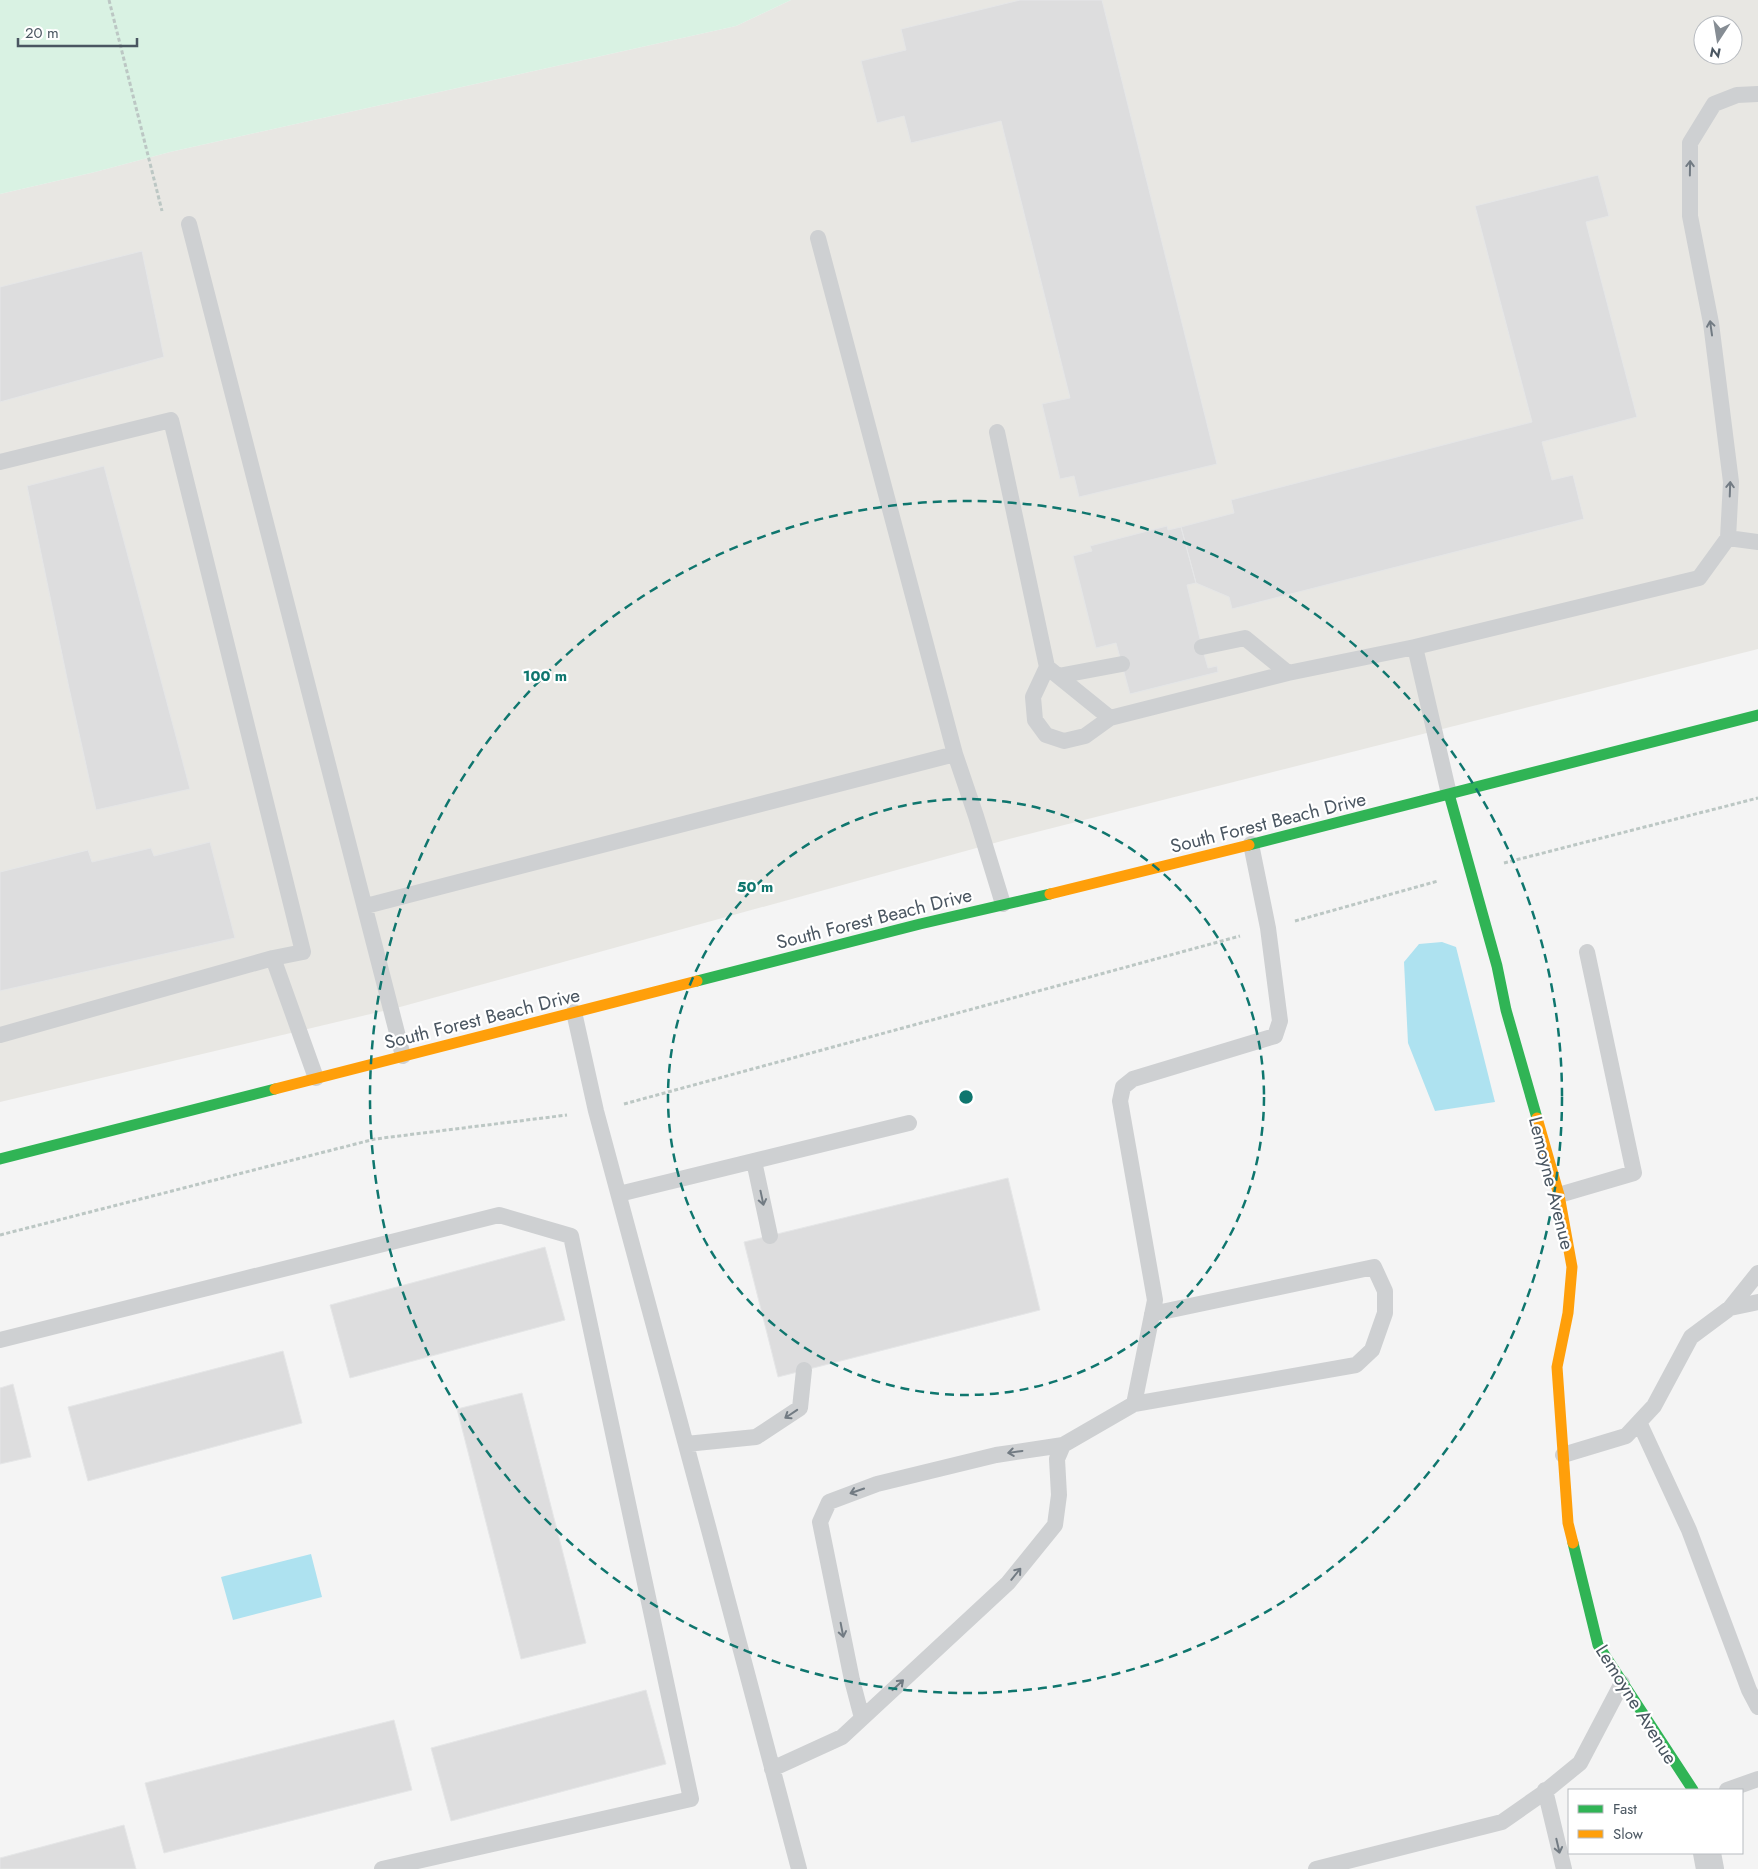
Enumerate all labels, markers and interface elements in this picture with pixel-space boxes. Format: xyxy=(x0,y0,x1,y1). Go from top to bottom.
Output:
scale bar xyxy=(18,15,136,47)
north arrow xyxy=(1693,15,1743,65)
text: 20 m xyxy=(25,22,59,44)
text: N xyxy=(1708,42,1723,64)
one-way arrow xyxy=(1685,160,1695,176)
one-way arrow xyxy=(1706,320,1716,336)
one-way arrow xyxy=(1726,482,1735,498)
text: 100 m xyxy=(523,665,567,687)
street label: South Forest Beach Drive xyxy=(1167,785,1369,860)
text: 50 m xyxy=(737,876,773,898)
street label: South Forest Beach Drive xyxy=(773,881,975,956)
street label: South Forest Beach Drive xyxy=(381,981,583,1056)
centre of rings xyxy=(957,1088,975,1106)
street label: Lemoyne Avenue xyxy=(1522,1114,1581,1253)
one-way arrow xyxy=(758,1190,767,1206)
one-way arrow xyxy=(784,1409,798,1419)
one-way arrow xyxy=(1007,1447,1023,1457)
one-way arrow xyxy=(849,1486,865,1496)
one-way arrow xyxy=(1011,1567,1022,1580)
one-way arrow xyxy=(837,1621,847,1637)
street label: Lemoyne Avenue xyxy=(1589,1639,1684,1769)
one-way arrow xyxy=(892,1679,905,1691)
legend xyxy=(1568,1789,1743,1854)
text: Fast xyxy=(1613,1798,1637,1820)
text: Slow xyxy=(1613,1823,1644,1845)
one-way arrow xyxy=(1554,1837,1563,1853)

